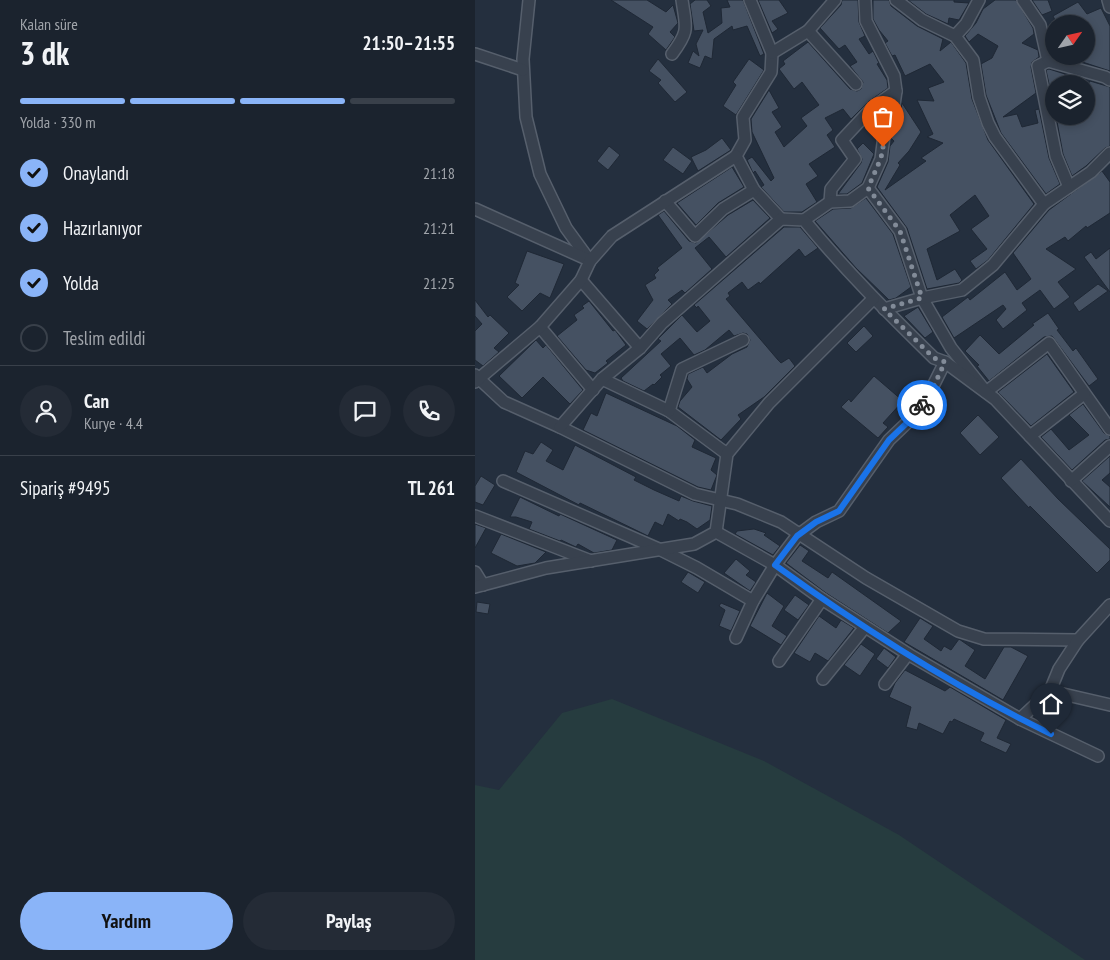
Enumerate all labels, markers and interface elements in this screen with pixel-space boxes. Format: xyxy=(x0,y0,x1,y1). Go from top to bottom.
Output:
text: Kalan süre xyxy=(20,14,78,34)
north arrow xyxy=(1045,15,1095,65)
map controls xyxy=(1045,15,1095,125)
text: 21:50–21:55 xyxy=(362,31,455,55)
text: 3 dk xyxy=(20,32,69,74)
button: layers xyxy=(1045,75,1095,125)
pin xyxy=(862,96,904,147)
icon: bag xyxy=(869,103,897,131)
text: Yolda · 330 m xyxy=(20,112,96,132)
icon: check xyxy=(20,159,48,187)
text: Onaylandı xyxy=(63,161,129,185)
text: 21:18 xyxy=(423,163,455,183)
icon: check xyxy=(20,214,48,242)
text: Hazırlanıyor xyxy=(63,216,142,240)
text: 21:21 xyxy=(423,218,455,238)
icon: check xyxy=(20,269,48,297)
text: Yolda xyxy=(63,271,99,295)
text: 21:25 xyxy=(423,273,455,293)
text: Teslim edildi xyxy=(63,326,146,350)
courier xyxy=(897,380,947,430)
button: person xyxy=(20,385,72,437)
button: chat xyxy=(339,385,391,437)
button: phone xyxy=(403,385,455,437)
text: Can xyxy=(84,389,109,413)
icon: bike xyxy=(908,391,936,419)
text: Kurye · 4.4 xyxy=(84,413,143,433)
text: Sipariş #9495 xyxy=(20,476,111,500)
text: TL 261 xyxy=(408,476,455,500)
pin xyxy=(1030,683,1072,734)
icon: home xyxy=(1037,690,1065,718)
button: Yardım xyxy=(20,892,233,950)
button: Paylaş xyxy=(243,892,455,950)

